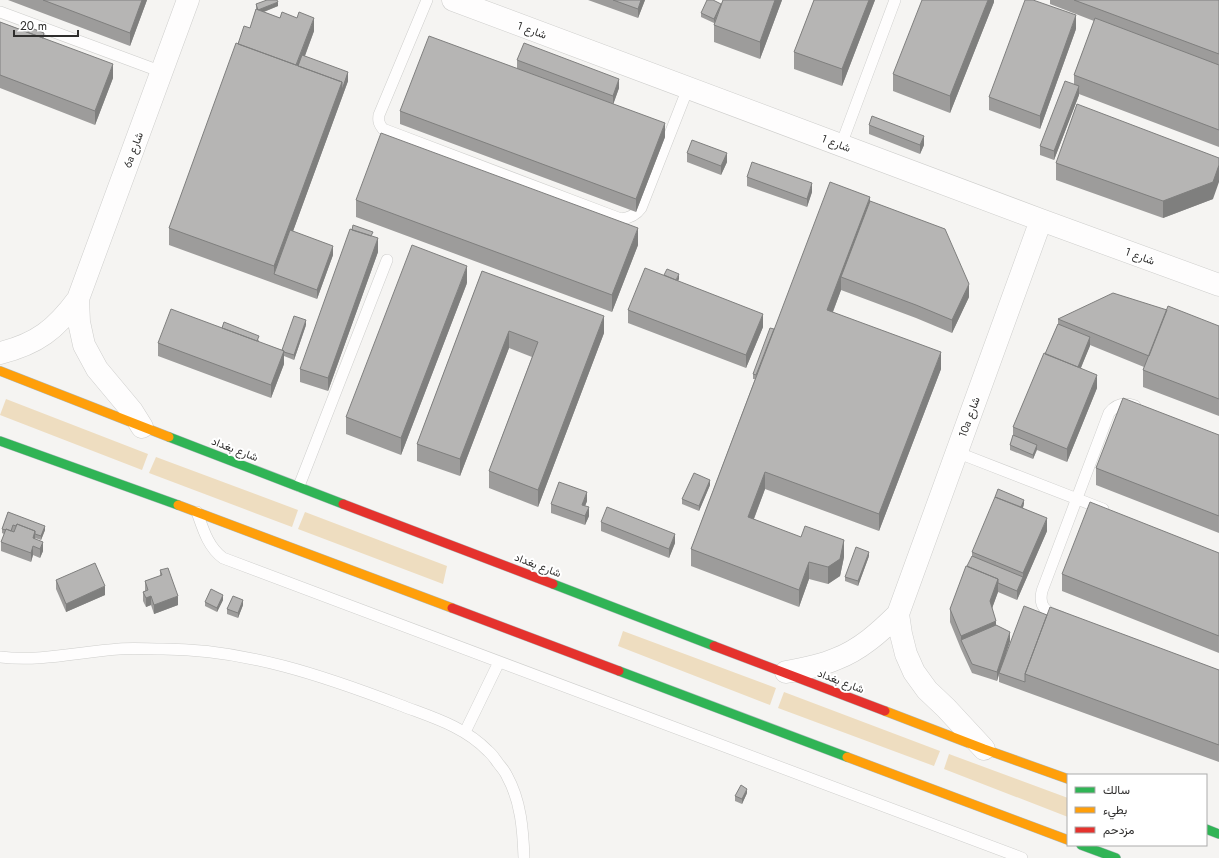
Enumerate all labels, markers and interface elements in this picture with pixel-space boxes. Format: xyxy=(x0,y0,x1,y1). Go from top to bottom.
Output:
scale bar xyxy=(14,12,78,38)
text: 20 m xyxy=(20,17,47,35)
street label: شارع 1 xyxy=(515,17,549,43)
street label: 6a شارع xyxy=(119,130,147,170)
street label: شارع 1 xyxy=(819,130,853,156)
street label: شارع 1 xyxy=(1123,243,1157,269)
street label: 10a شارع xyxy=(954,394,984,440)
street label: شارع بغداد xyxy=(209,433,261,465)
street label: شارع بغداد xyxy=(512,549,564,581)
street label: شارع بغداد xyxy=(815,665,867,697)
legend xyxy=(1067,774,1207,846)
text: سالك xyxy=(1103,781,1130,799)
text: بطيء xyxy=(1103,801,1127,820)
text: مزدحم xyxy=(1103,821,1134,839)

